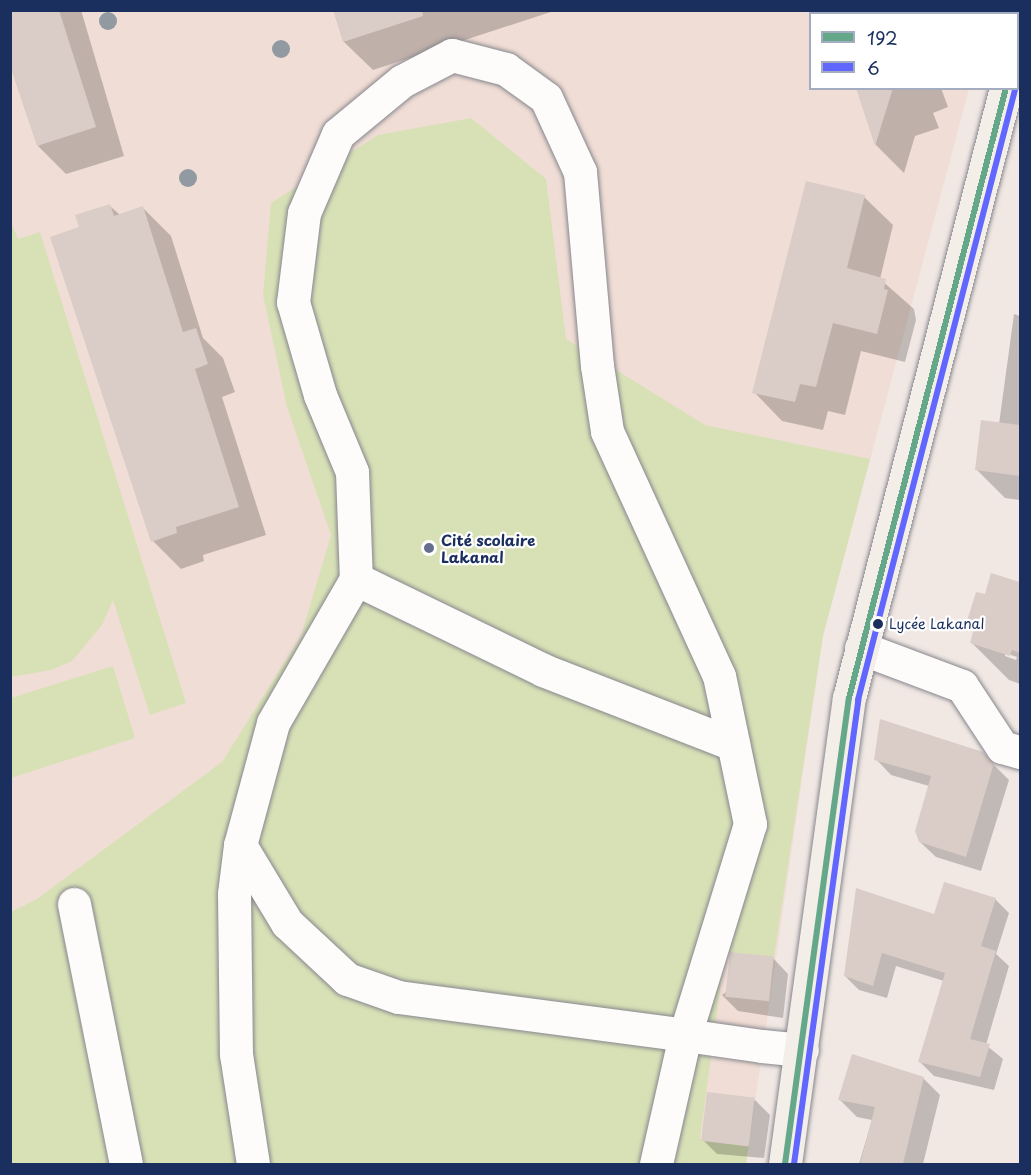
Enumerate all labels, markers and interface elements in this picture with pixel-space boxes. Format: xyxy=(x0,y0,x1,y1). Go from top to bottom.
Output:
legend xyxy=(809,12,1019,90)
text: 192 xyxy=(867,24,898,51)
text: 6 xyxy=(867,54,880,81)
place label: Cité scolaire Lakanal xyxy=(441,530,536,565)
marker: Cité scolaire Lakanal xyxy=(422,541,436,555)
place label: Lycée Lakanal xyxy=(889,616,986,632)
marker: Lycée Lakanal xyxy=(872,618,884,630)

